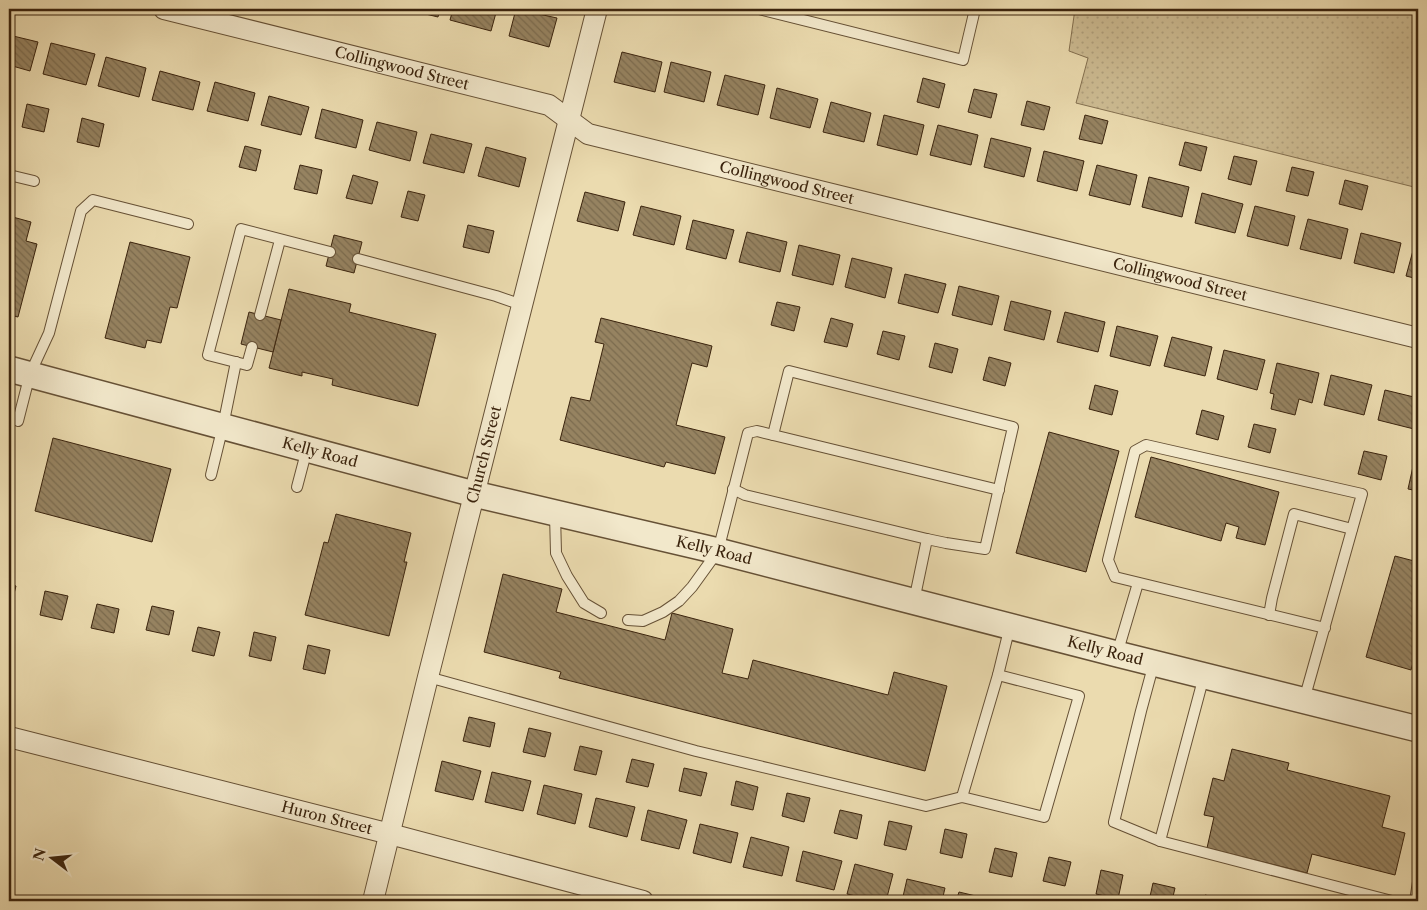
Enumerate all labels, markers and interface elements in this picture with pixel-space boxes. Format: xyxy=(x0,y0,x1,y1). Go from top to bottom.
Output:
street label: Collingwood Street xyxy=(333,42,472,94)
street label: Collingwood Street xyxy=(718,157,857,208)
street label: Collingwood Street xyxy=(1111,253,1250,305)
street label: Church Street xyxy=(462,403,505,505)
street label: Kelly Road xyxy=(280,433,360,471)
street label: Kelly Road xyxy=(674,532,754,568)
street label: Kelly Road xyxy=(1065,632,1145,669)
street label: Huron Street xyxy=(280,797,375,838)
north arrow xyxy=(28,832,78,882)
text: N xyxy=(29,846,50,863)

